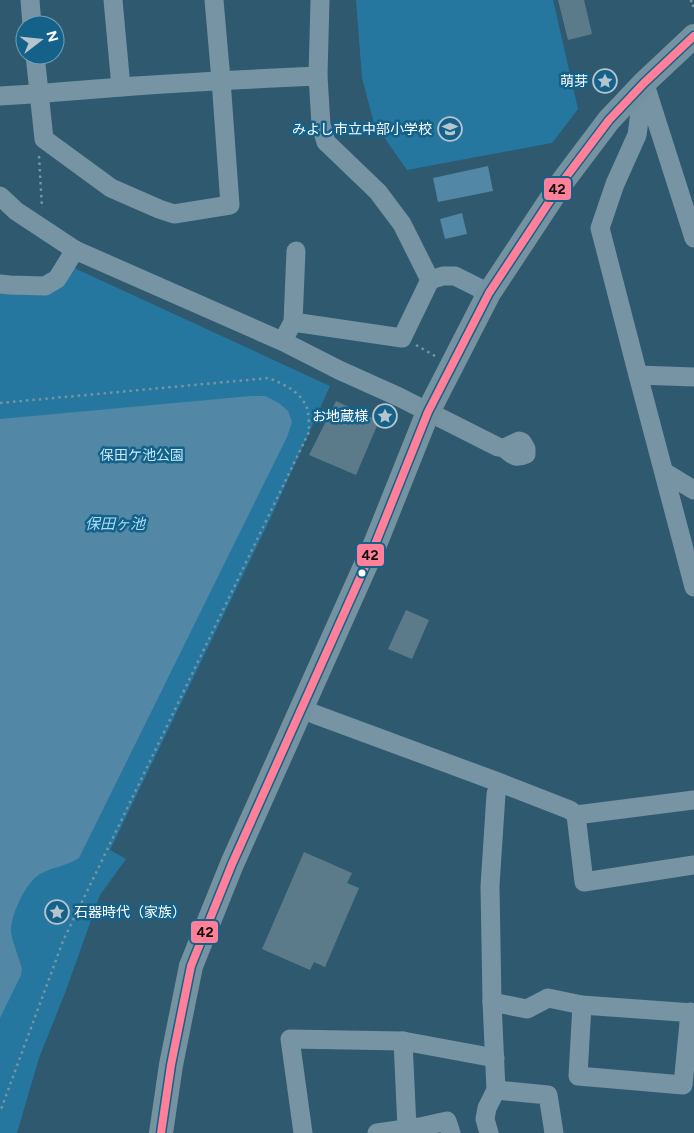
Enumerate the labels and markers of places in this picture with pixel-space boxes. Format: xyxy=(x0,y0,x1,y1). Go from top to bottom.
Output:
place icon: 萌芽 xyxy=(592,68,618,94)
place label: 萌芽 xyxy=(560,73,588,90)
school or university icon: みよし市立中部小学校 xyxy=(437,116,463,142)
place label: みよし市立中部小学校 xyxy=(292,121,432,138)
place icon: お地蔵様 xyxy=(372,403,398,429)
place label: お地蔵様 xyxy=(312,408,368,425)
unlabelled marker xyxy=(357,568,367,578)
place icon: 石器時代（家族） xyxy=(44,899,70,925)
place label: 石器時代（家族） xyxy=(74,904,186,921)

